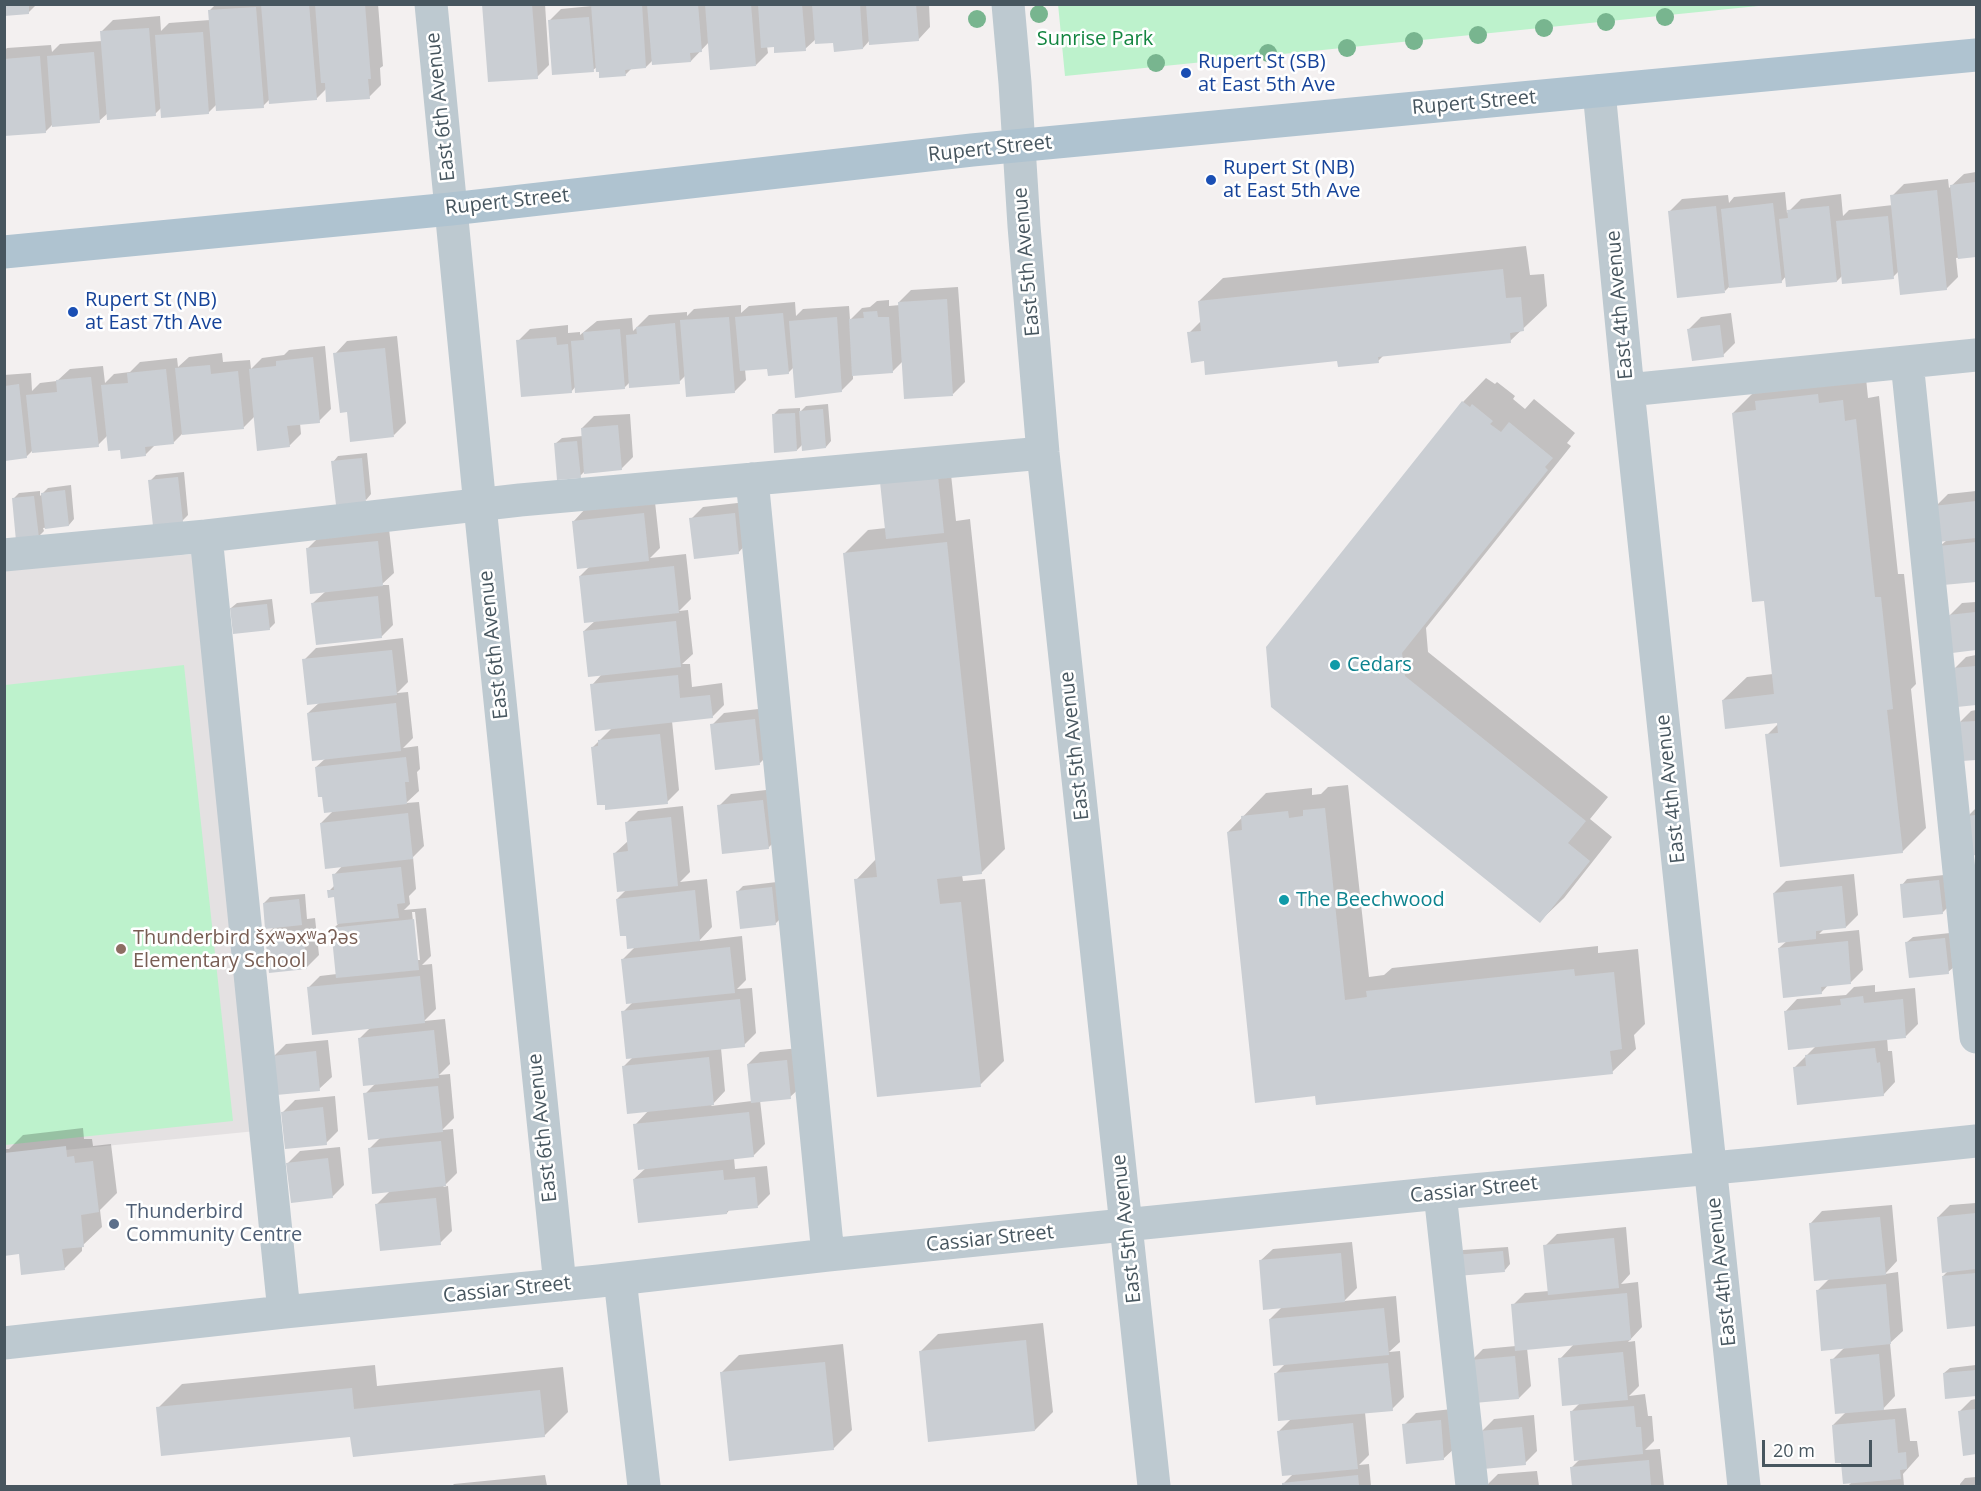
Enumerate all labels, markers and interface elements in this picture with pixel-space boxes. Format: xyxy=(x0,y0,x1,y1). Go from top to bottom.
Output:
park label: Sunrise Park xyxy=(1037,27,1153,51)
street label: East 6th Avenue xyxy=(421,31,461,183)
place label: Rupert St (SB) at East 5th Ave xyxy=(1198,50,1335,97)
marker: Rupert St (SB) at East 5th Ave xyxy=(1179,66,1193,80)
street label: Rupert Street xyxy=(1411,86,1537,120)
street label: Rupert Street xyxy=(927,131,1053,167)
place label: Rupert St (NB) at East 5th Ave xyxy=(1223,156,1360,203)
marker: Rupert St (NB) at East 5th Ave xyxy=(1204,173,1218,187)
street label: Rupert Street xyxy=(444,184,570,220)
street label: East 5th Avenue xyxy=(1009,186,1045,338)
street label: East 4th Avenue xyxy=(1602,229,1638,381)
place label: Rupert St (NB) at East 7th Ave xyxy=(85,288,222,335)
marker: Rupert St (NB) at East 7th Ave xyxy=(66,305,80,319)
street label: East 6th Avenue xyxy=(474,569,514,721)
place label: Cedars xyxy=(1347,653,1412,677)
marker: Cedars xyxy=(1328,658,1342,672)
street label: East 5th Avenue xyxy=(1055,670,1095,822)
street label: East 4th Avenue xyxy=(1651,713,1691,865)
place label: The Beechwood xyxy=(1296,888,1445,912)
marker: The Beechwood xyxy=(1277,893,1291,907)
place label: Thunderbird šxʷəxʷaʔəs Elementary School xyxy=(133,926,358,973)
marker: Thunderbird šxʷəxʷaʔəs Elementary School xyxy=(114,942,128,956)
street label: East 6th Avenue xyxy=(523,1052,563,1204)
street label: East 5th Avenue xyxy=(1107,1153,1147,1305)
street label: Cassiar Street xyxy=(1409,1171,1539,1209)
street label: East 4th Avenue xyxy=(1702,1196,1742,1348)
place label: Thunderbird Community Centre xyxy=(126,1200,302,1247)
marker: Thunderbird Community Centre xyxy=(107,1217,121,1231)
street label: Cassiar Street xyxy=(925,1220,1055,1258)
street label: Cassiar Street xyxy=(442,1271,572,1309)
scale bar xyxy=(1765,1428,1874,1466)
text: 20 m xyxy=(1773,1438,1815,1462)

